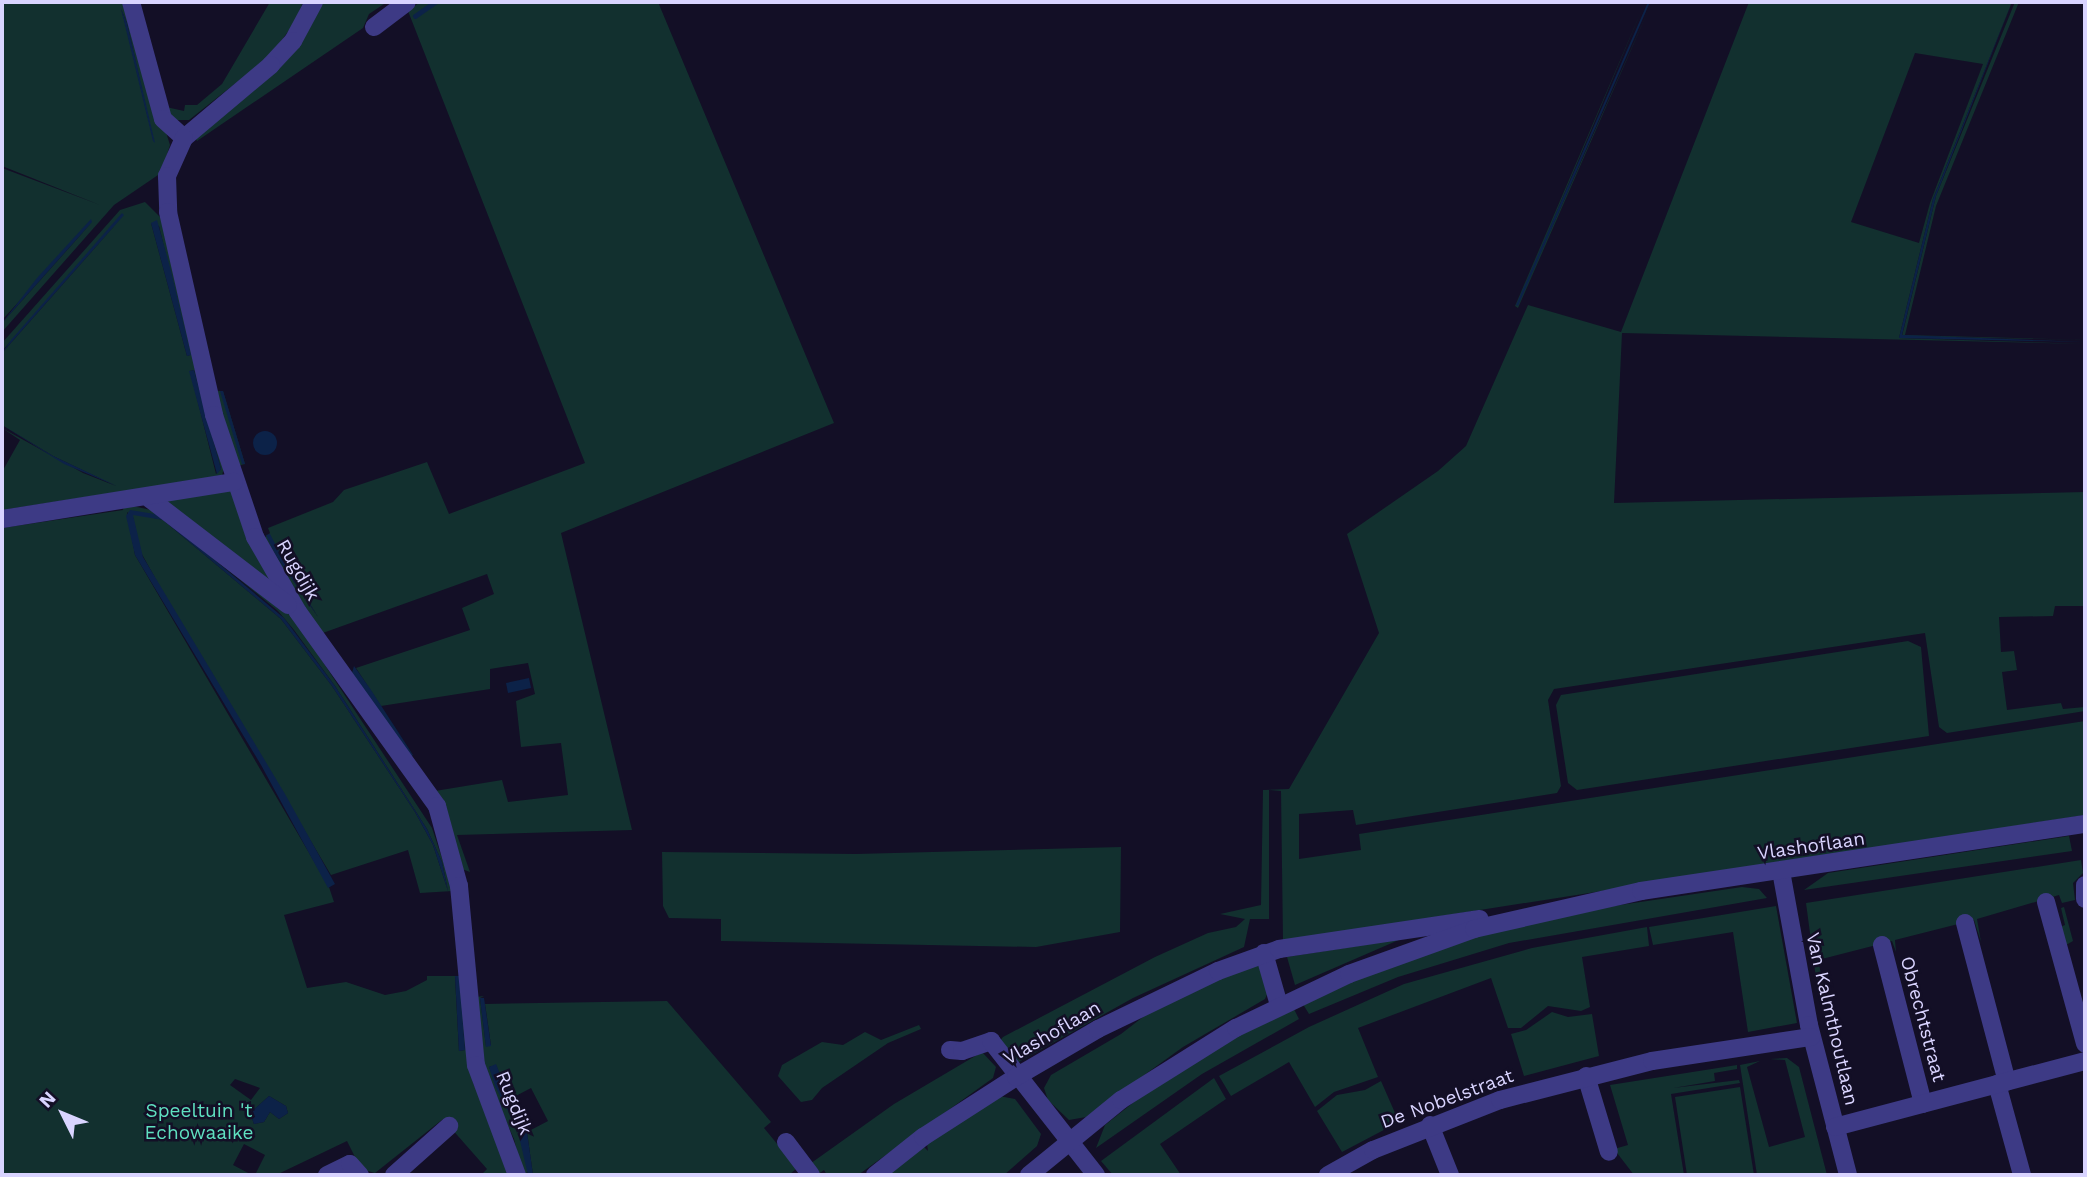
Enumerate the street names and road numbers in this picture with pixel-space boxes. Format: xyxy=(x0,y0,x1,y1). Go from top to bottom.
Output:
street label: Rugdijk xyxy=(271,535,325,605)
street label: Vlashoflaan xyxy=(1756,827,1866,865)
street label: Van Kalmthoutlaan xyxy=(1801,930,1863,1108)
street label: Obrechtstraat xyxy=(1895,954,1951,1084)
street label: Vlashoflaan xyxy=(999,996,1105,1070)
street label: De Nobelstraat xyxy=(1378,1064,1516,1134)
street label: Rugdijk xyxy=(491,1068,537,1138)

